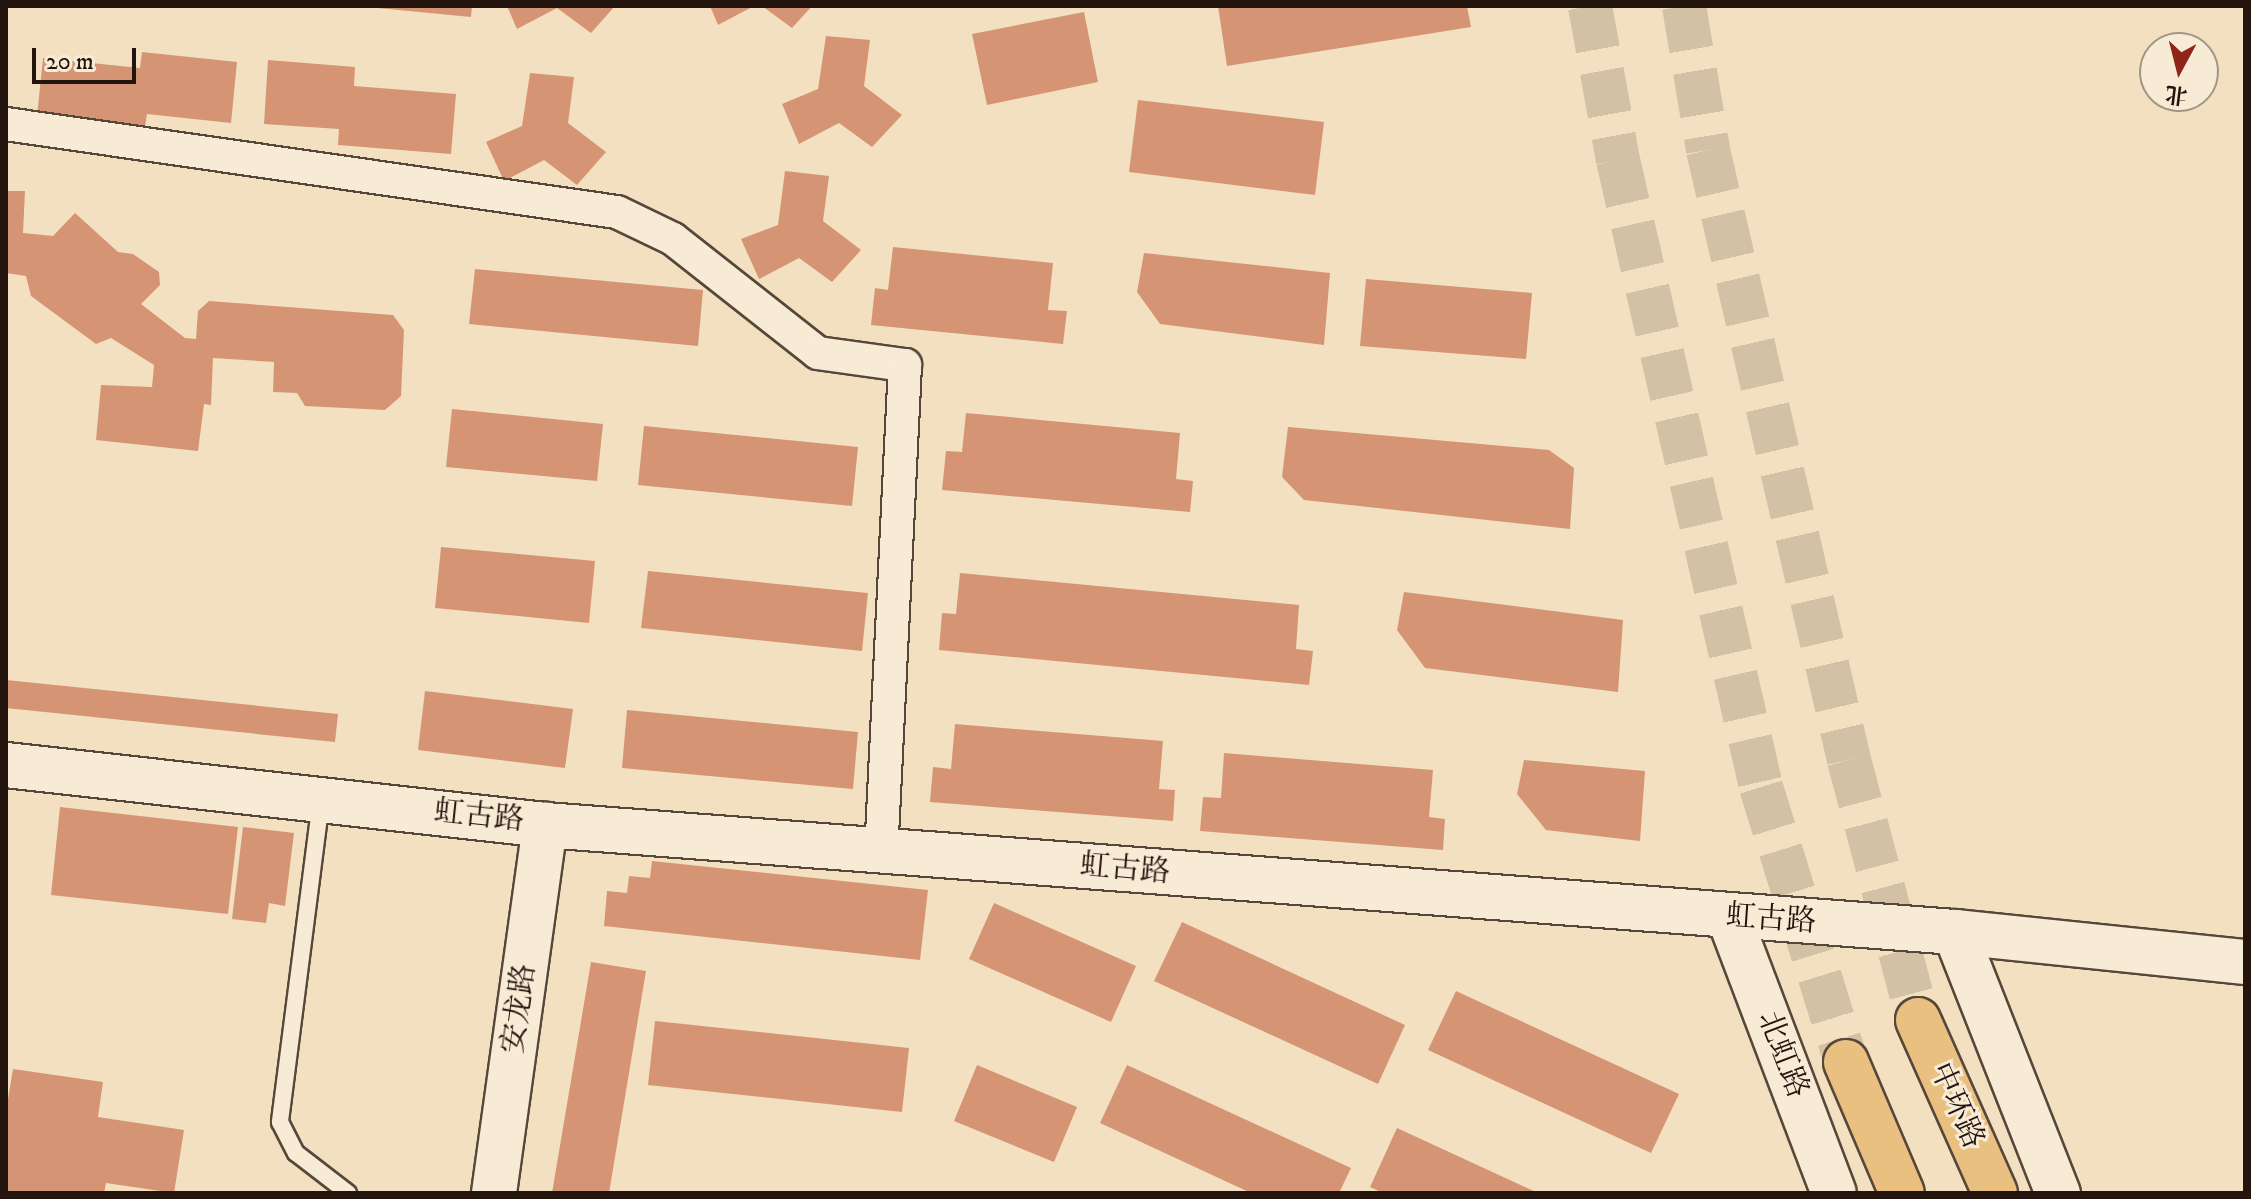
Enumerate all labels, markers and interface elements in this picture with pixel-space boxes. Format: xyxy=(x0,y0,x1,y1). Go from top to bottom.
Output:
scale bar xyxy=(36,32,140,82)
north arrow xyxy=(2139,32,2219,112)
text: 20 m xyxy=(46,47,94,77)
text: 北 xyxy=(2164,80,2189,109)
street label: 虹古路 xyxy=(432,794,526,840)
street label: 虹古路 xyxy=(1079,848,1171,892)
street label: 虹古路 xyxy=(1725,899,1817,941)
street label: 安龙路 xyxy=(496,962,544,1056)
street label: 北虹路 xyxy=(1749,1007,1815,1103)
street label: 中环路 xyxy=(1921,1058,1991,1154)

